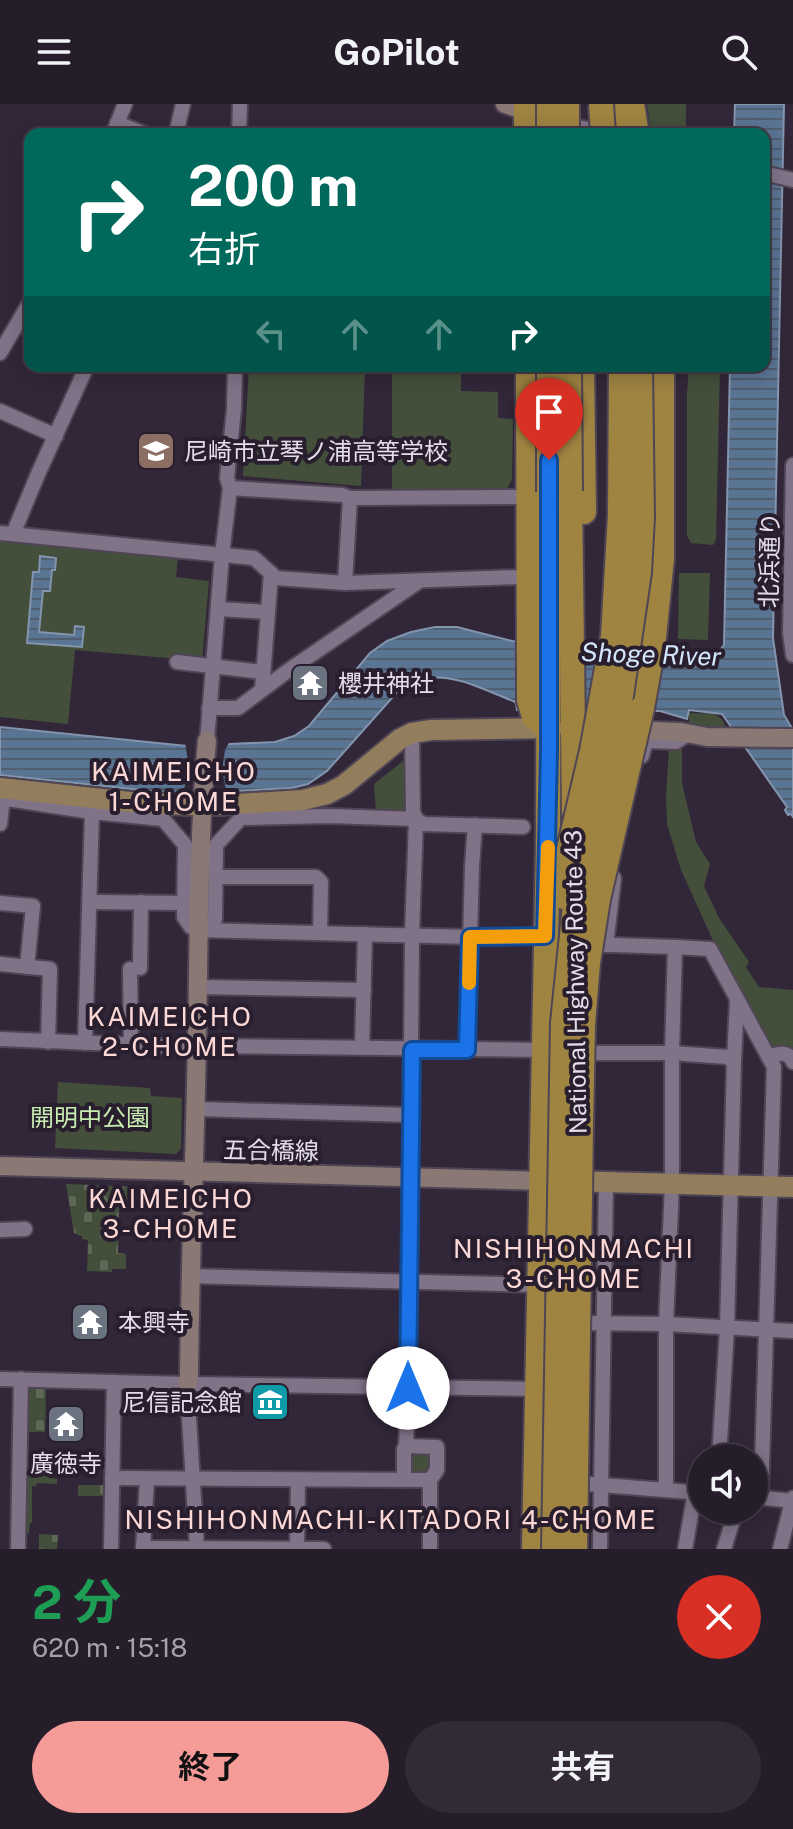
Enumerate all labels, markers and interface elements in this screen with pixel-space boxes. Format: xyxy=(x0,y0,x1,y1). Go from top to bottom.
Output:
icon: menu xyxy=(32,30,76,74)
icon: search xyxy=(717,30,761,74)
text: GoPilot xyxy=(333,31,460,73)
text: 200 m xyxy=(188,153,358,219)
icon: right xyxy=(56,160,160,264)
text: 右折 xyxy=(188,228,260,270)
icon: left xyxy=(249,312,293,356)
icon: ahead xyxy=(333,312,377,356)
icon: ahead xyxy=(417,312,461,356)
icon: right xyxy=(501,312,545,356)
pin xyxy=(515,378,583,460)
icon: arrive xyxy=(527,390,571,434)
school or university icon: 尼崎市立琴ノ浦高等学校 xyxy=(135,430,177,472)
place label: 尼崎市立琴ノ浦高等学校 xyxy=(184,437,448,465)
street label: 北浜通り xyxy=(754,512,784,608)
water label: Shoge River xyxy=(580,636,722,672)
temple icon: 櫻井神社 xyxy=(289,662,331,704)
place label: 櫻井神社 xyxy=(338,669,434,697)
district label: KAIMEICHO 1-CHOME xyxy=(91,756,257,817)
street label: National Highway Route 43 xyxy=(558,830,592,1134)
district label: KAIMEICHO 2-CHOME xyxy=(87,1001,253,1062)
park label: 開明中公園 xyxy=(30,1103,150,1131)
street label: 五合橋線 xyxy=(223,1135,319,1165)
district label: KAIMEICHO 3-CHOME xyxy=(88,1183,254,1244)
district label: NISHIHONMACHI 3-CHOME xyxy=(453,1233,695,1294)
temple icon: 本興寺 xyxy=(69,1301,111,1343)
place label: 本興寺 xyxy=(118,1308,190,1336)
position arrow xyxy=(366,1346,450,1430)
museum icon: 尼信記念館 xyxy=(249,1381,291,1423)
place label: 尼信記念館 xyxy=(122,1388,242,1416)
temple icon: 廣徳寺 xyxy=(45,1403,87,1445)
map controls xyxy=(688,1444,768,1524)
button: sound xyxy=(688,1444,768,1524)
place label: 廣徳寺 xyxy=(30,1449,102,1477)
district label: NISHIHONMACHI-KITADORI 4-CHOME xyxy=(124,1504,658,1535)
text: 2 分 xyxy=(32,1573,121,1630)
button: close xyxy=(677,1575,761,1659)
text: 620 m · 15:18 xyxy=(32,1632,187,1663)
button: 終了 xyxy=(32,1721,389,1813)
button: 共有 xyxy=(405,1721,761,1813)

